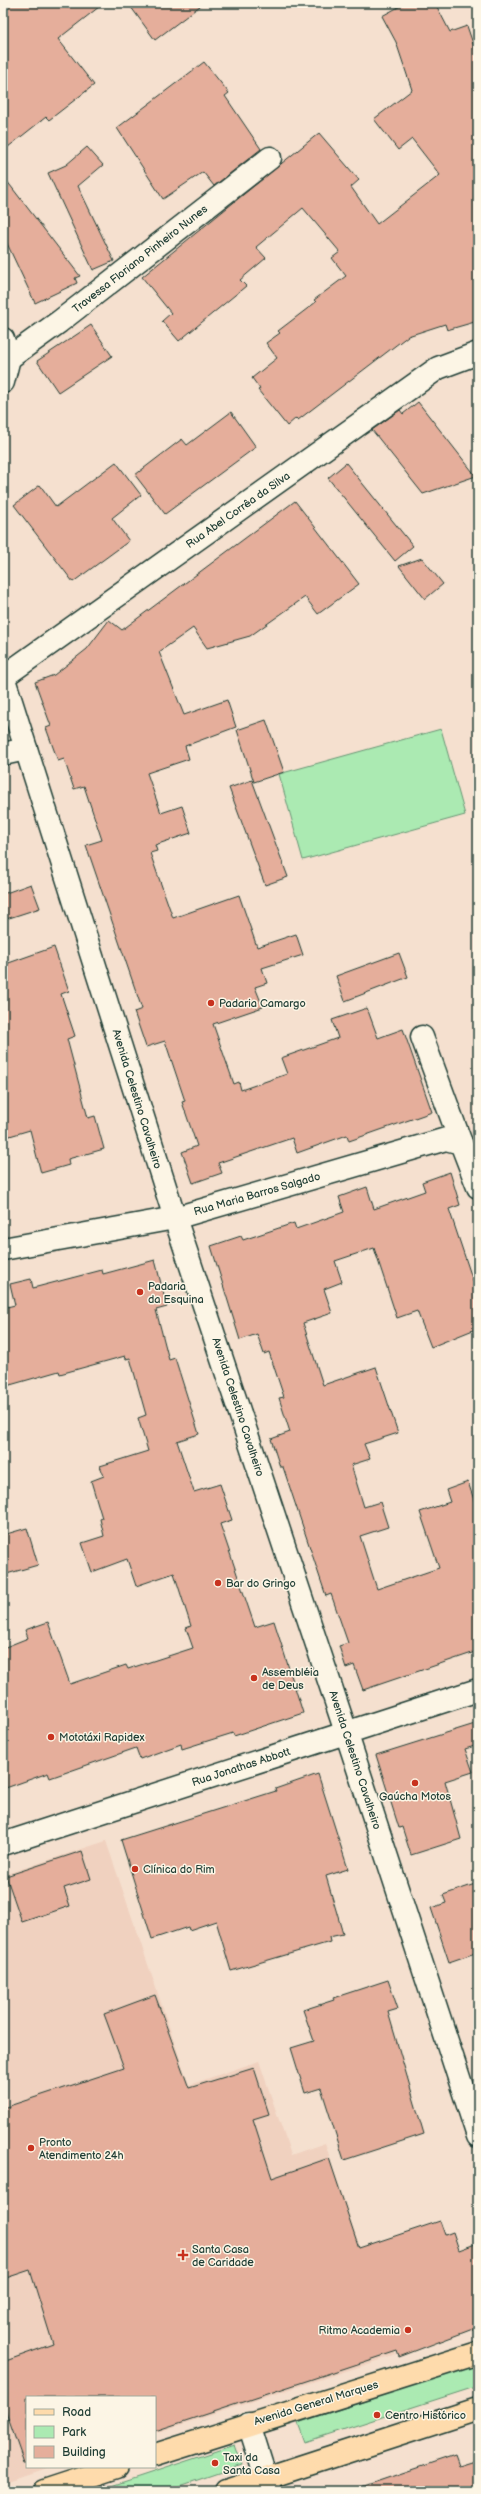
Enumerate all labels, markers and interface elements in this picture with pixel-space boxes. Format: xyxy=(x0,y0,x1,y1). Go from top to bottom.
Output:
street label: Travessa Floriano Pinheiro Nunes xyxy=(70,202,210,316)
street label: Rua Abel Corrêa da Silva xyxy=(183,469,293,551)
place label: Padaria Camargo xyxy=(219,997,306,1010)
marker: Padaria Camargo xyxy=(206,998,216,1008)
street label: Avenida Celestino Cavalheiro xyxy=(110,1028,164,1170)
street label: Rua Maria Barros Salgado xyxy=(192,1170,322,1218)
place label: Padaria da Esquina xyxy=(148,1280,204,1306)
marker: Padaria da Esquina xyxy=(135,1287,145,1297)
street label: Avenida Celestino Cavalheiro xyxy=(209,1336,267,1478)
place label: Bar do Gringo xyxy=(226,1577,296,1590)
marker: Bar do Gringo xyxy=(213,1578,223,1588)
place label: Assembléia de Deus xyxy=(262,1666,319,1692)
marker: Assembléia de Deus xyxy=(249,1673,259,1683)
street label: Avenida Celestino Cavalheiro xyxy=(326,1689,384,1831)
place label: Mototáxi Rapidex xyxy=(59,1731,145,1744)
marker: Mototáxi Rapidex xyxy=(46,1732,56,1742)
street label: Rua Jonathas Abbott xyxy=(190,1745,293,1789)
marker: Gaúcha Motos xyxy=(410,1778,420,1788)
place label: Gaúcha Motos xyxy=(379,1790,452,1803)
place label: Clínica do Rim xyxy=(143,1863,215,1876)
marker: Clínica do Rim xyxy=(130,1864,140,1874)
place label: Pronto Atendimento 24h xyxy=(39,2136,124,2162)
marker: Pronto Atendimento 24h xyxy=(26,2143,36,2153)
place label: Santa Casa de Caridade xyxy=(192,2243,254,2269)
marker: Santa Casa de Caridade xyxy=(177,2249,189,2261)
place label: Ritmo Academia xyxy=(319,2324,400,2337)
marker: Ritmo Academia xyxy=(403,2325,413,2335)
street label: Avenida General Marques xyxy=(252,2378,380,2428)
legend xyxy=(26,2396,156,2468)
text: Road xyxy=(62,2405,91,2420)
place label: Centro Histórico xyxy=(385,2409,466,2422)
marker: Centro Histórico xyxy=(372,2410,382,2420)
text: Park xyxy=(62,2425,86,2440)
text: Building xyxy=(62,2445,106,2460)
place label: Taxi da Santa Casa xyxy=(223,2451,280,2477)
marker: Taxi da Santa Casa xyxy=(210,2458,220,2468)

